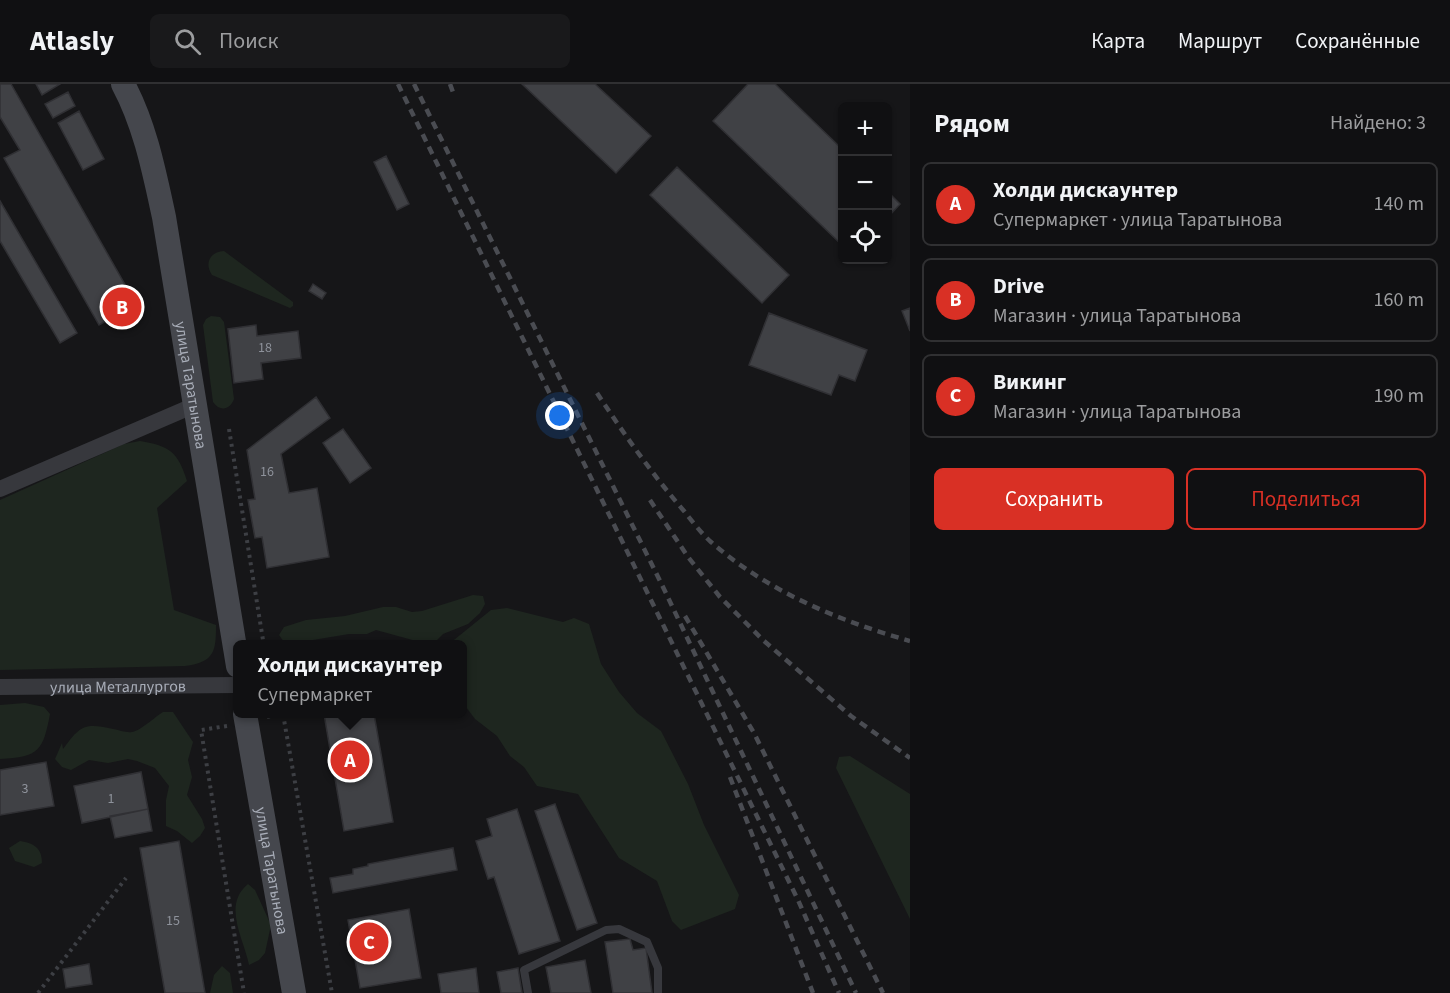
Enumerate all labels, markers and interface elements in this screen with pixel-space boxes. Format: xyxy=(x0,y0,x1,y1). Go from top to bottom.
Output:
search box xyxy=(150,14,570,68)
text: Atlasly xyxy=(30,21,114,61)
icon: search xyxy=(171,25,204,58)
text: Поиск xyxy=(219,25,279,57)
text: Карта xyxy=(1091,26,1145,56)
text: Маршрут xyxy=(1178,26,1262,56)
text: Сохранённые xyxy=(1295,26,1420,56)
map controls xyxy=(838,102,892,264)
button: + xyxy=(838,102,892,156)
text: Рядом xyxy=(934,105,1010,142)
text: Найдено: 3 xyxy=(1330,109,1426,137)
button: − xyxy=(838,156,892,210)
text: Холди дискаунтер xyxy=(993,174,1178,206)
text: A xyxy=(950,190,961,218)
text: 140 m xyxy=(1374,190,1424,218)
text: Супермаркет · улица Таратынова xyxy=(993,206,1282,234)
button: locate xyxy=(838,210,892,264)
text: Drive xyxy=(993,270,1045,302)
pin: B xyxy=(102,284,142,330)
text: B xyxy=(949,286,962,314)
text: 160 m xyxy=(1374,286,1424,314)
text: Магазин · улица Таратынова xyxy=(993,302,1241,330)
street label: улица Таратынова xyxy=(169,320,212,451)
house number: 18 xyxy=(258,338,272,358)
text: Викинг xyxy=(993,366,1066,398)
text: C xyxy=(950,382,961,410)
text: 190 m xyxy=(1374,382,1424,410)
text: Магазин · улица Таратынова xyxy=(993,398,1241,426)
your location xyxy=(545,401,574,430)
house number: 16 xyxy=(260,462,274,482)
button: Сохранить xyxy=(934,468,1174,530)
button: Поделиться xyxy=(1186,468,1426,530)
popup xyxy=(233,640,467,718)
text: Холди дискаунтер xyxy=(257,649,443,681)
street label: улица Металлургов xyxy=(50,675,186,699)
text: Супермаркет xyxy=(257,681,372,709)
pin: A xyxy=(330,738,370,782)
house number: 3 xyxy=(22,779,29,799)
house number: 1 xyxy=(108,789,115,809)
street label: улица Таратынова xyxy=(250,805,294,936)
house number: 15 xyxy=(166,911,180,931)
pin: C xyxy=(350,920,388,964)

